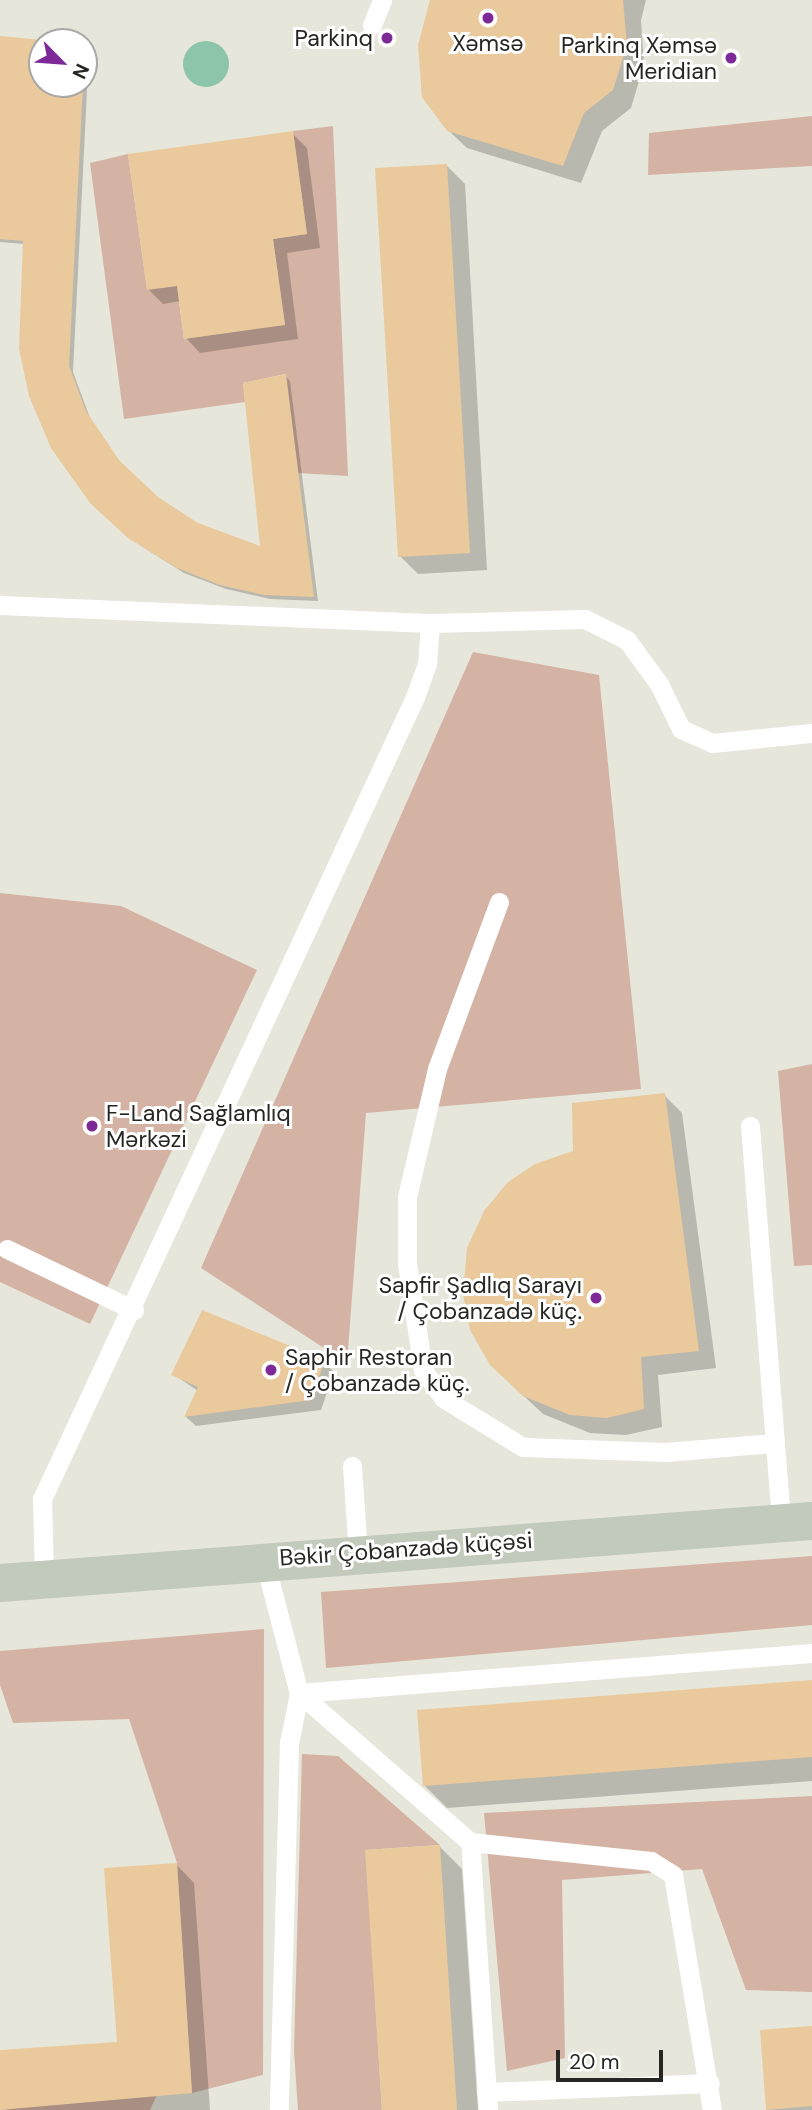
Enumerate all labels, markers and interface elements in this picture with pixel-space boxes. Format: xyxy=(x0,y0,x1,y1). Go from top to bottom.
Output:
marker: Xəmsə xyxy=(480,10,496,26)
place label: Parkinq xyxy=(294,24,373,52)
north arrow xyxy=(28,28,98,98)
place label: Xəmsə xyxy=(452,29,524,57)
marker: Parkinq xyxy=(379,30,395,46)
place label: Parkinq Xəmsə Meridian xyxy=(561,31,717,85)
marker: Parkinq Xəmsə Meridian xyxy=(723,50,739,66)
text: N xyxy=(66,60,95,83)
place label: F-Land Sağlamlıq Mərkəzi xyxy=(106,1099,291,1153)
marker: F-Land Sağlamlıq Mərkəzi xyxy=(84,1118,100,1134)
place label: Sapfir Şadlıq Sarayı / Çobanzadə küç. xyxy=(379,1271,582,1325)
marker: Sapfir Şadlıq Sarayı / Çobanzadə küç. xyxy=(588,1290,604,1306)
place label: Saphir Restoran / Çobanzadə küç. xyxy=(285,1343,470,1397)
marker: Saphir Restoran / Çobanzadə küç. xyxy=(263,1362,279,1378)
street label: Bəkir Çobanzadə küçəsi xyxy=(279,1526,533,1572)
scale bar xyxy=(560,2036,667,2080)
text: 20 m xyxy=(569,2048,620,2076)

